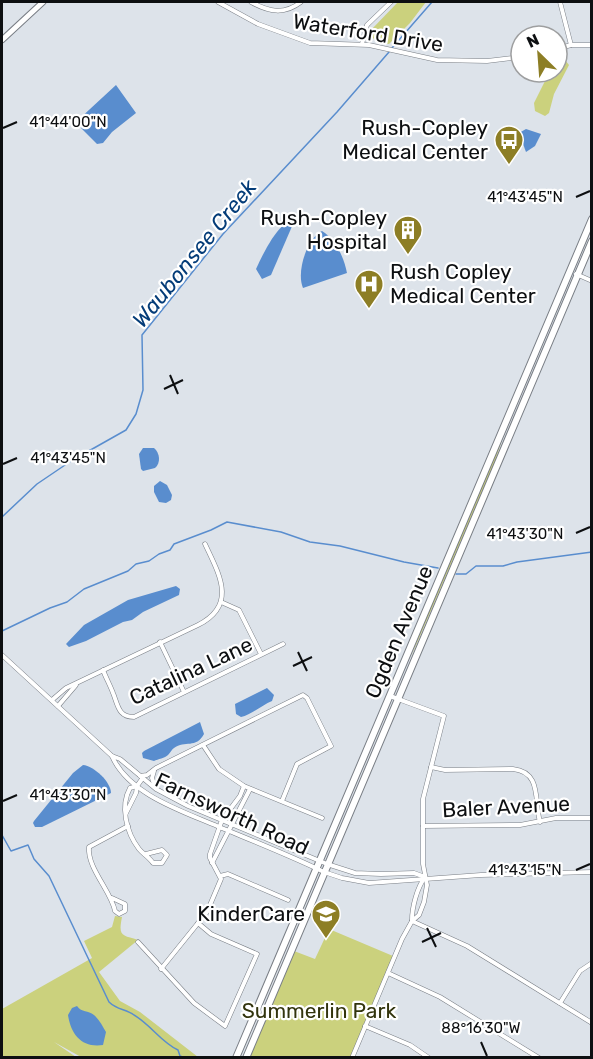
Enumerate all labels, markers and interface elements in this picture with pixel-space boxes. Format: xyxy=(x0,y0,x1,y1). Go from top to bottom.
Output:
street label: Waterford Drive xyxy=(291,8,445,57)
north arrow xyxy=(509,24,569,84)
text: N xyxy=(524,30,542,52)
text: 41°44'00"N xyxy=(29,113,107,131)
place label: Rush-Copley Medical Center xyxy=(342,115,488,164)
bus stop icon: Rush-Copley Medical Center xyxy=(493,124,525,166)
water label: Waubonsee Creek xyxy=(126,173,263,333)
text: 41°43'45"N xyxy=(487,188,563,206)
place label: Rush-Copley Hospital xyxy=(260,205,387,254)
building icon: Rush-Copley Hospital xyxy=(392,214,424,256)
place label: Rush Copley Medical Center xyxy=(390,259,536,308)
hospital icon: Rush Copley Medical Center xyxy=(353,268,385,310)
text: 41°43'45"N xyxy=(30,449,106,467)
text: 41°43'30"N xyxy=(487,525,563,543)
street label: Ogden Avenue xyxy=(359,562,438,702)
street label: Catalina Lane xyxy=(125,631,256,710)
street label: Farnsworth Road xyxy=(151,767,313,860)
text: 41°43'30"N xyxy=(30,786,106,804)
street label: Baler Avenue xyxy=(441,791,571,822)
text: 41°43'15"N xyxy=(488,861,562,879)
school or university icon: KinderCare xyxy=(310,898,342,940)
place label: KinderCare xyxy=(197,901,305,926)
park label: Summerlin Park xyxy=(242,998,396,1023)
text: 88°16'30"W xyxy=(441,1019,521,1037)

